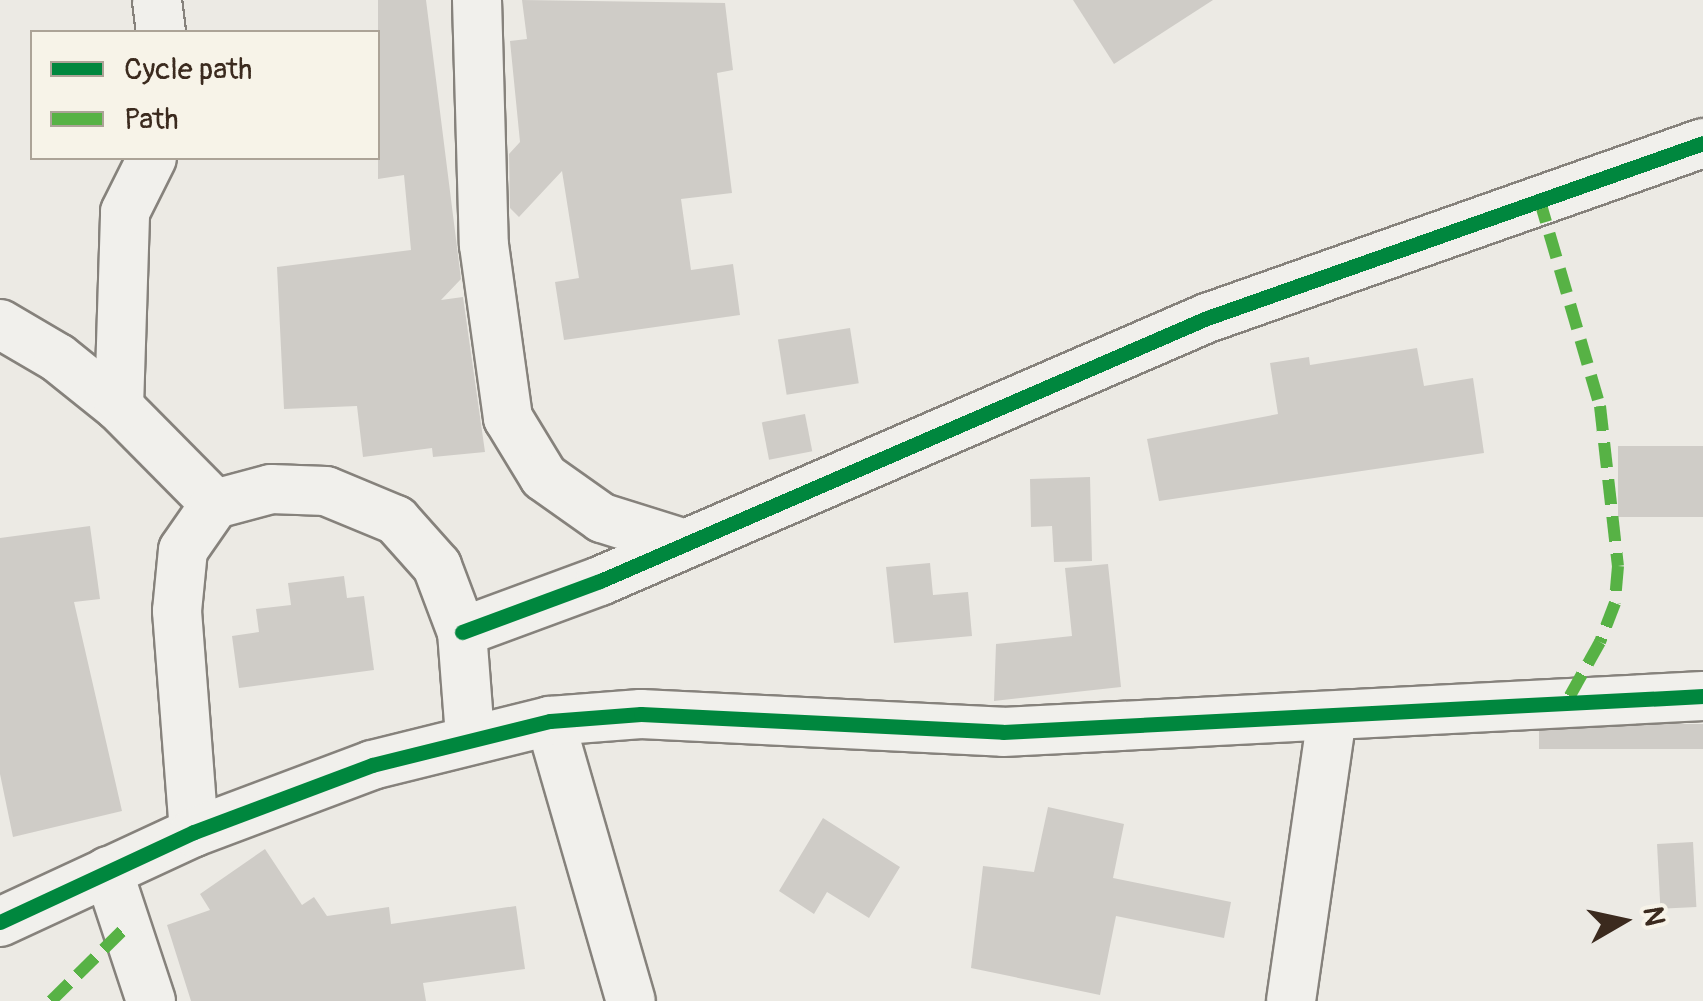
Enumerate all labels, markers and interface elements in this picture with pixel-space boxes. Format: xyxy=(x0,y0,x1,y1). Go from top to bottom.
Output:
legend xyxy=(30,30,380,160)
text: Cycle path xyxy=(124,51,252,88)
text: Path xyxy=(124,101,179,138)
north arrow xyxy=(1573,871,1673,971)
text: N xyxy=(1634,904,1672,928)

